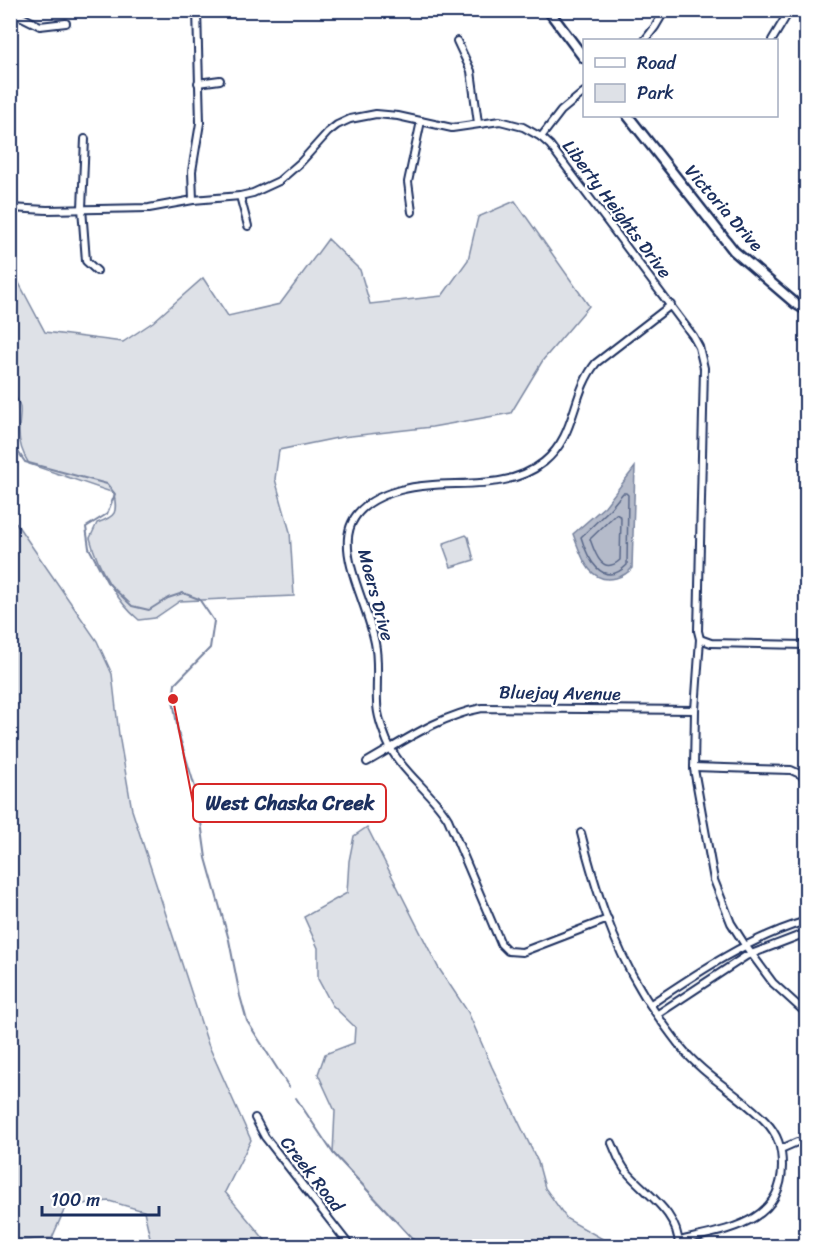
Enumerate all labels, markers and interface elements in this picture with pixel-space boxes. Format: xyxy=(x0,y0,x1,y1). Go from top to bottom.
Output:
legend xyxy=(583,39,778,117)
text: Road xyxy=(637,47,677,79)
text: Park xyxy=(637,77,674,109)
street label: Liberty Heights Drive xyxy=(554,132,680,286)
street label: Victoria Drive xyxy=(677,157,772,259)
street label: Moers Drive xyxy=(348,545,404,645)
street label: Bluejay Avenue xyxy=(499,676,621,710)
callout: West Chaska Creek xyxy=(193,784,386,822)
text: West Chaska Creek xyxy=(206,786,376,821)
street label: Creek Road xyxy=(272,1129,353,1220)
scale bar xyxy=(42,1179,159,1217)
text: 100 m xyxy=(51,1184,100,1216)

